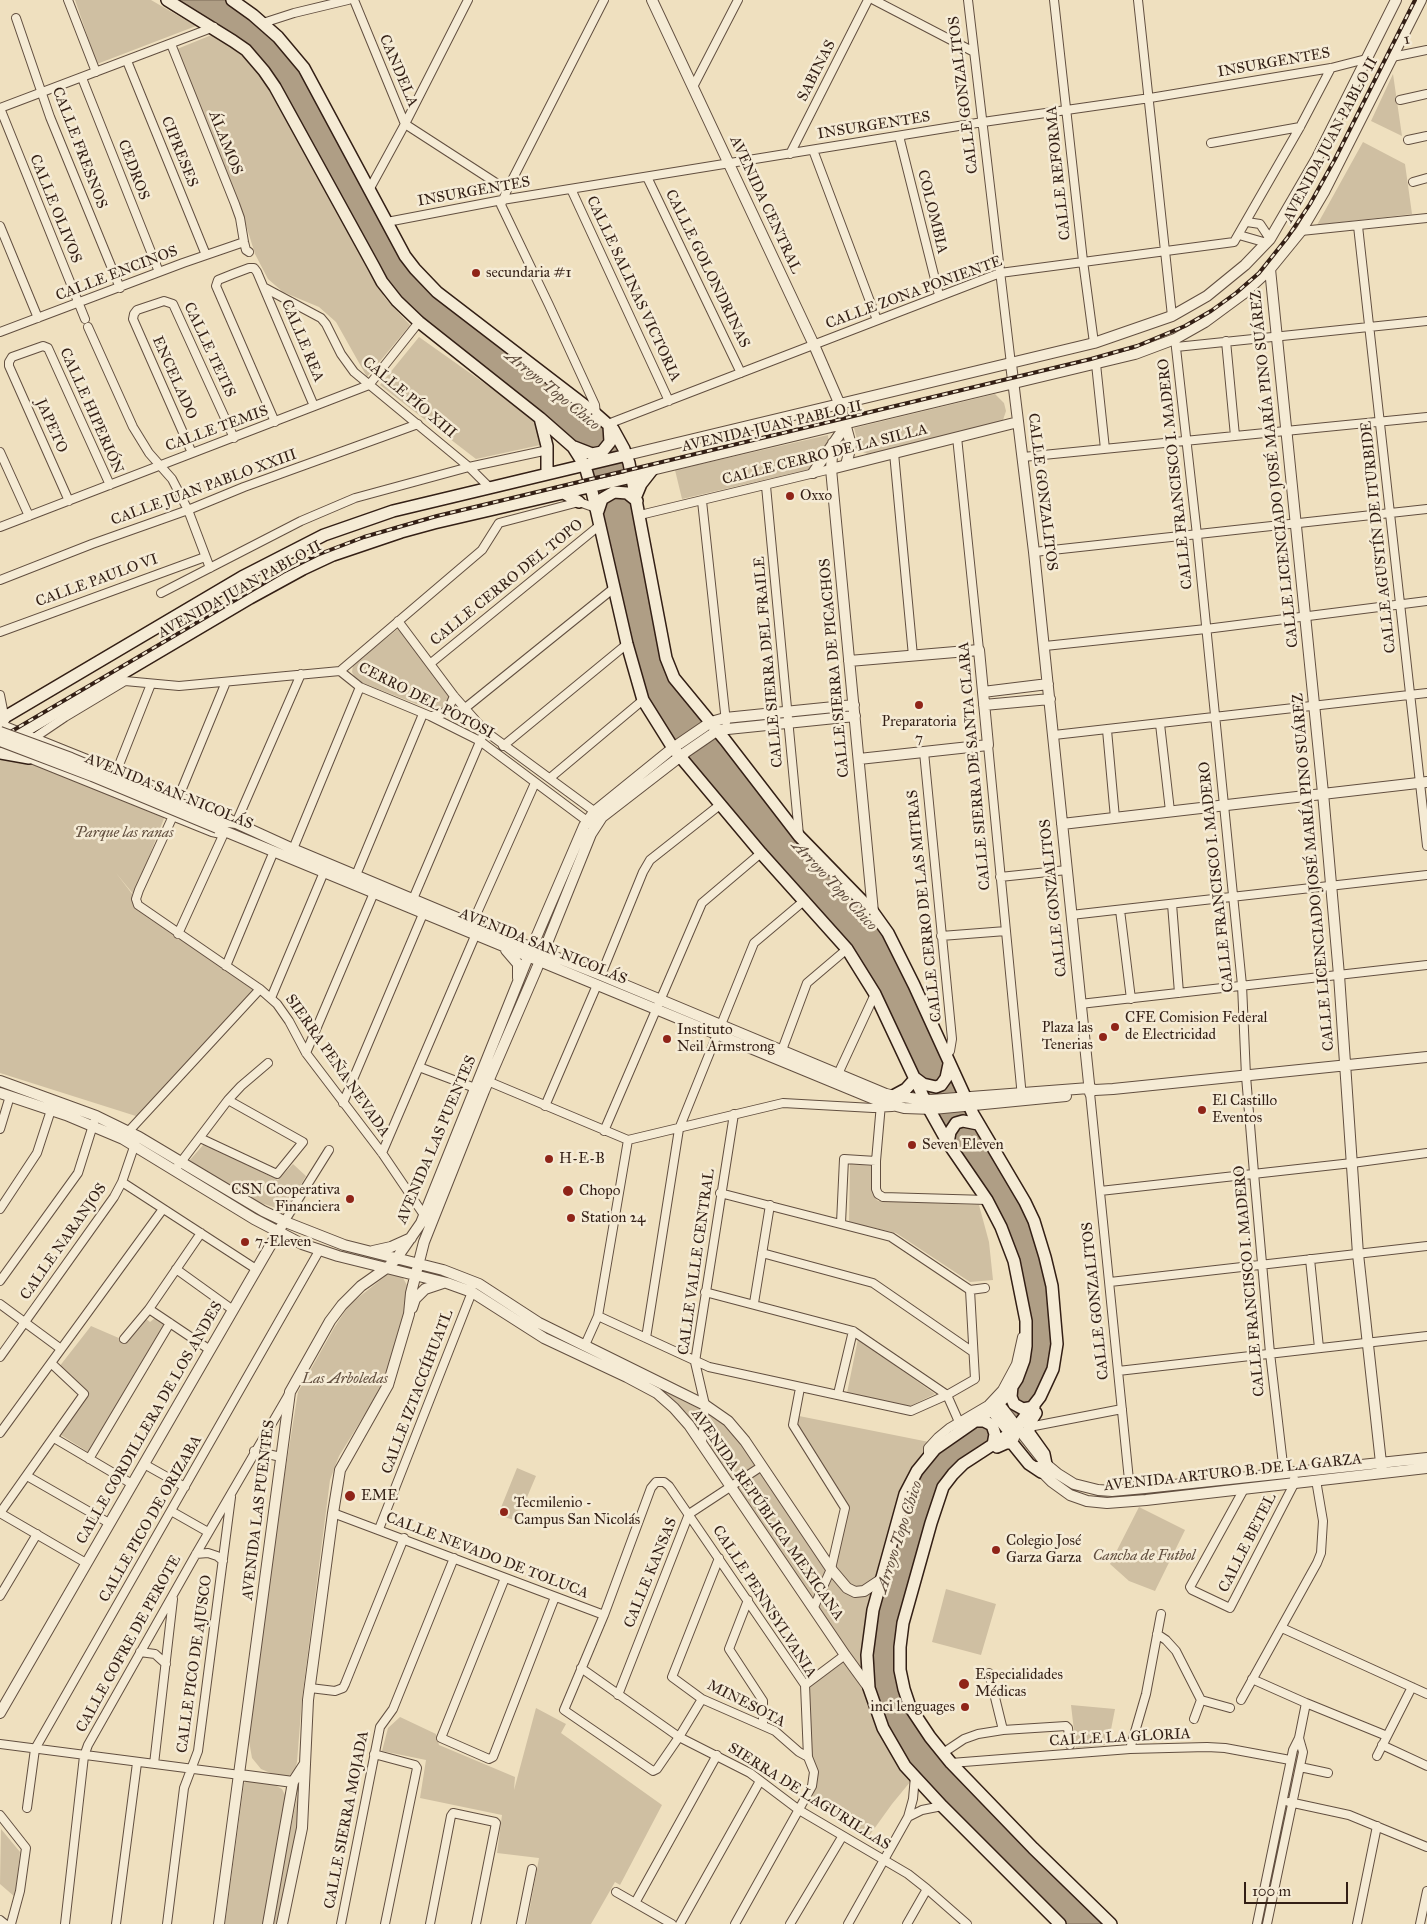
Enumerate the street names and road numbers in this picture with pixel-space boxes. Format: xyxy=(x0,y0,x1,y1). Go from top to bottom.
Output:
street label: CALLE GONZALITOS xyxy=(945,15,983,175)
street label: 1 xyxy=(1402,31,1412,49)
street label: CANDELA xyxy=(375,32,421,110)
street label: SABINAS xyxy=(794,37,840,105)
street label: INSURGENTES xyxy=(1216,44,1332,82)
street label: AVENIDA JUAN PABLO II xyxy=(1280,54,1382,226)
street label: CALLE FRESNOS xyxy=(48,85,110,211)
street label: CALLE REFORMA xyxy=(1043,105,1075,241)
street label: INSURGENTES xyxy=(816,108,932,144)
street label: ÁLAMOS xyxy=(204,109,246,177)
street label: CIPRESES xyxy=(157,114,201,190)
street label: AVENIDA CENTRAL xyxy=(725,133,805,277)
street label: CEDROS xyxy=(113,137,153,203)
street label: CALLE OLIVOS xyxy=(25,152,85,266)
street label: COLOMBIA xyxy=(913,168,951,256)
street label: INSURGENTES xyxy=(416,173,532,211)
street label: CALLE GOLONDRINAS xyxy=(661,187,753,351)
street label: CALLE SALINAS VICTORIA xyxy=(582,193,684,385)
street label: CALLE ENCINOS xyxy=(54,242,180,306)
street label: CALLE ZONA PONIENTE xyxy=(823,253,1005,333)
street label: CALLE LICENCIADO JOSÉ MARÍA PINO SUÁREZ xyxy=(1247,289,1303,649)
street label: CALLE REA xyxy=(277,297,327,385)
street label: CALLE TETIS xyxy=(179,300,239,400)
street label: ENCELADO xyxy=(148,334,200,422)
street label: CALLE HIPERIÓN xyxy=(55,345,127,477)
street label: CALLE PÍO XIII xyxy=(358,354,460,442)
street label: CALLE FRANCISCO I. MADERO xyxy=(1155,358,1197,590)
street label: JAPETO xyxy=(31,396,71,456)
street label: AVENIDA JUAN PABLO II xyxy=(680,397,864,457)
street label: CALLE TEMIS xyxy=(163,402,271,456)
street label: CALLE GONZALITOS xyxy=(1023,412,1061,572)
street label: CALLE AGUSTÍN DE ITURBIDE xyxy=(1358,420,1400,654)
street label: CALLE CERRO DE LA SILLA xyxy=(720,421,930,489)
street label: CALLE JUAN PABLO XXIII xyxy=(109,446,299,530)
street label: CALLE CERRO DEL TOPO xyxy=(427,516,587,650)
street label: AVENIDA JUAN PABLO II xyxy=(155,537,325,643)
street label: CALLE PAULO VI xyxy=(34,551,160,611)
street label: CALLE SIERRA DEL FRAILE xyxy=(751,556,787,768)
street label: CALLE SIERRA DE PICACHOS xyxy=(816,558,854,778)
street label: CALLE SIERRA DE SANTA CLARA xyxy=(955,641,995,891)
street label: CERRO DEL POTOSI xyxy=(355,659,497,743)
street label: CALLE LICENCIADO JOSÉ MARÍA PINO SUÁREZ xyxy=(1289,692,1339,1052)
street label: AVENIDA SAN NICOLÁS xyxy=(82,750,256,834)
street label: CALLE FRANCISCO I. MADERO xyxy=(1196,761,1238,993)
street label: CALLE CERRO DE LAS MITRAS xyxy=(904,789,946,1023)
street label: CALLE GONZALITOS xyxy=(1037,818,1071,978)
street label: AVENIDA SAN NICOLÁS xyxy=(456,905,630,989)
street label: SIERRA PEÑA NEVADA xyxy=(281,991,393,1141)
street label: AVENIDA LAS PUENTES xyxy=(393,1053,481,1227)
street label: CALLE FRANCISCO I. MADERO xyxy=(1231,1165,1269,1397)
street label: CALLE VALLE CENTRAL xyxy=(675,1168,719,1356)
street label: CALLE NARANJOS xyxy=(17,1180,111,1304)
street label: CALLE GONZALITOS xyxy=(1079,1221,1113,1381)
street label: CALLE CORDILLERA DE LOS ANDES xyxy=(73,1298,227,1548)
street label: CALLE IZTACCÍHUATL xyxy=(378,1307,458,1477)
street label: AVENIDA REPÚBLICA MEXICANA xyxy=(687,1406,847,1624)
street label: AVENIDA LAS PUENTES xyxy=(239,1419,279,1601)
street label: CALLE PICO DE ORIZABA xyxy=(96,1432,206,1606)
street label: AVENIDA ARTURO B. DE LA GARZA xyxy=(1103,1450,1363,1496)
street label: CALLE BETEL xyxy=(1215,1490,1281,1596)
street label: CALLE NEVADO DE TOLUCA xyxy=(383,1509,591,1603)
street label: CALLE KANSAS xyxy=(621,1515,681,1631)
street label: CALLE PENNSYLVANIA xyxy=(708,1522,820,1682)
street label: CALLE COFRE DE PEROTE xyxy=(73,1552,185,1736)
street label: CALLE PICO DE AJUSCO xyxy=(174,1574,216,1754)
street label: MINESOTA xyxy=(704,1677,788,1731)
street label: CALLE LA GLORIA xyxy=(1049,1725,1191,1751)
street label: CALLE SIERRA MOJADA xyxy=(321,1729,373,1911)
street label: SIERRA DE LAGURILLAS xyxy=(724,1739,894,1855)

